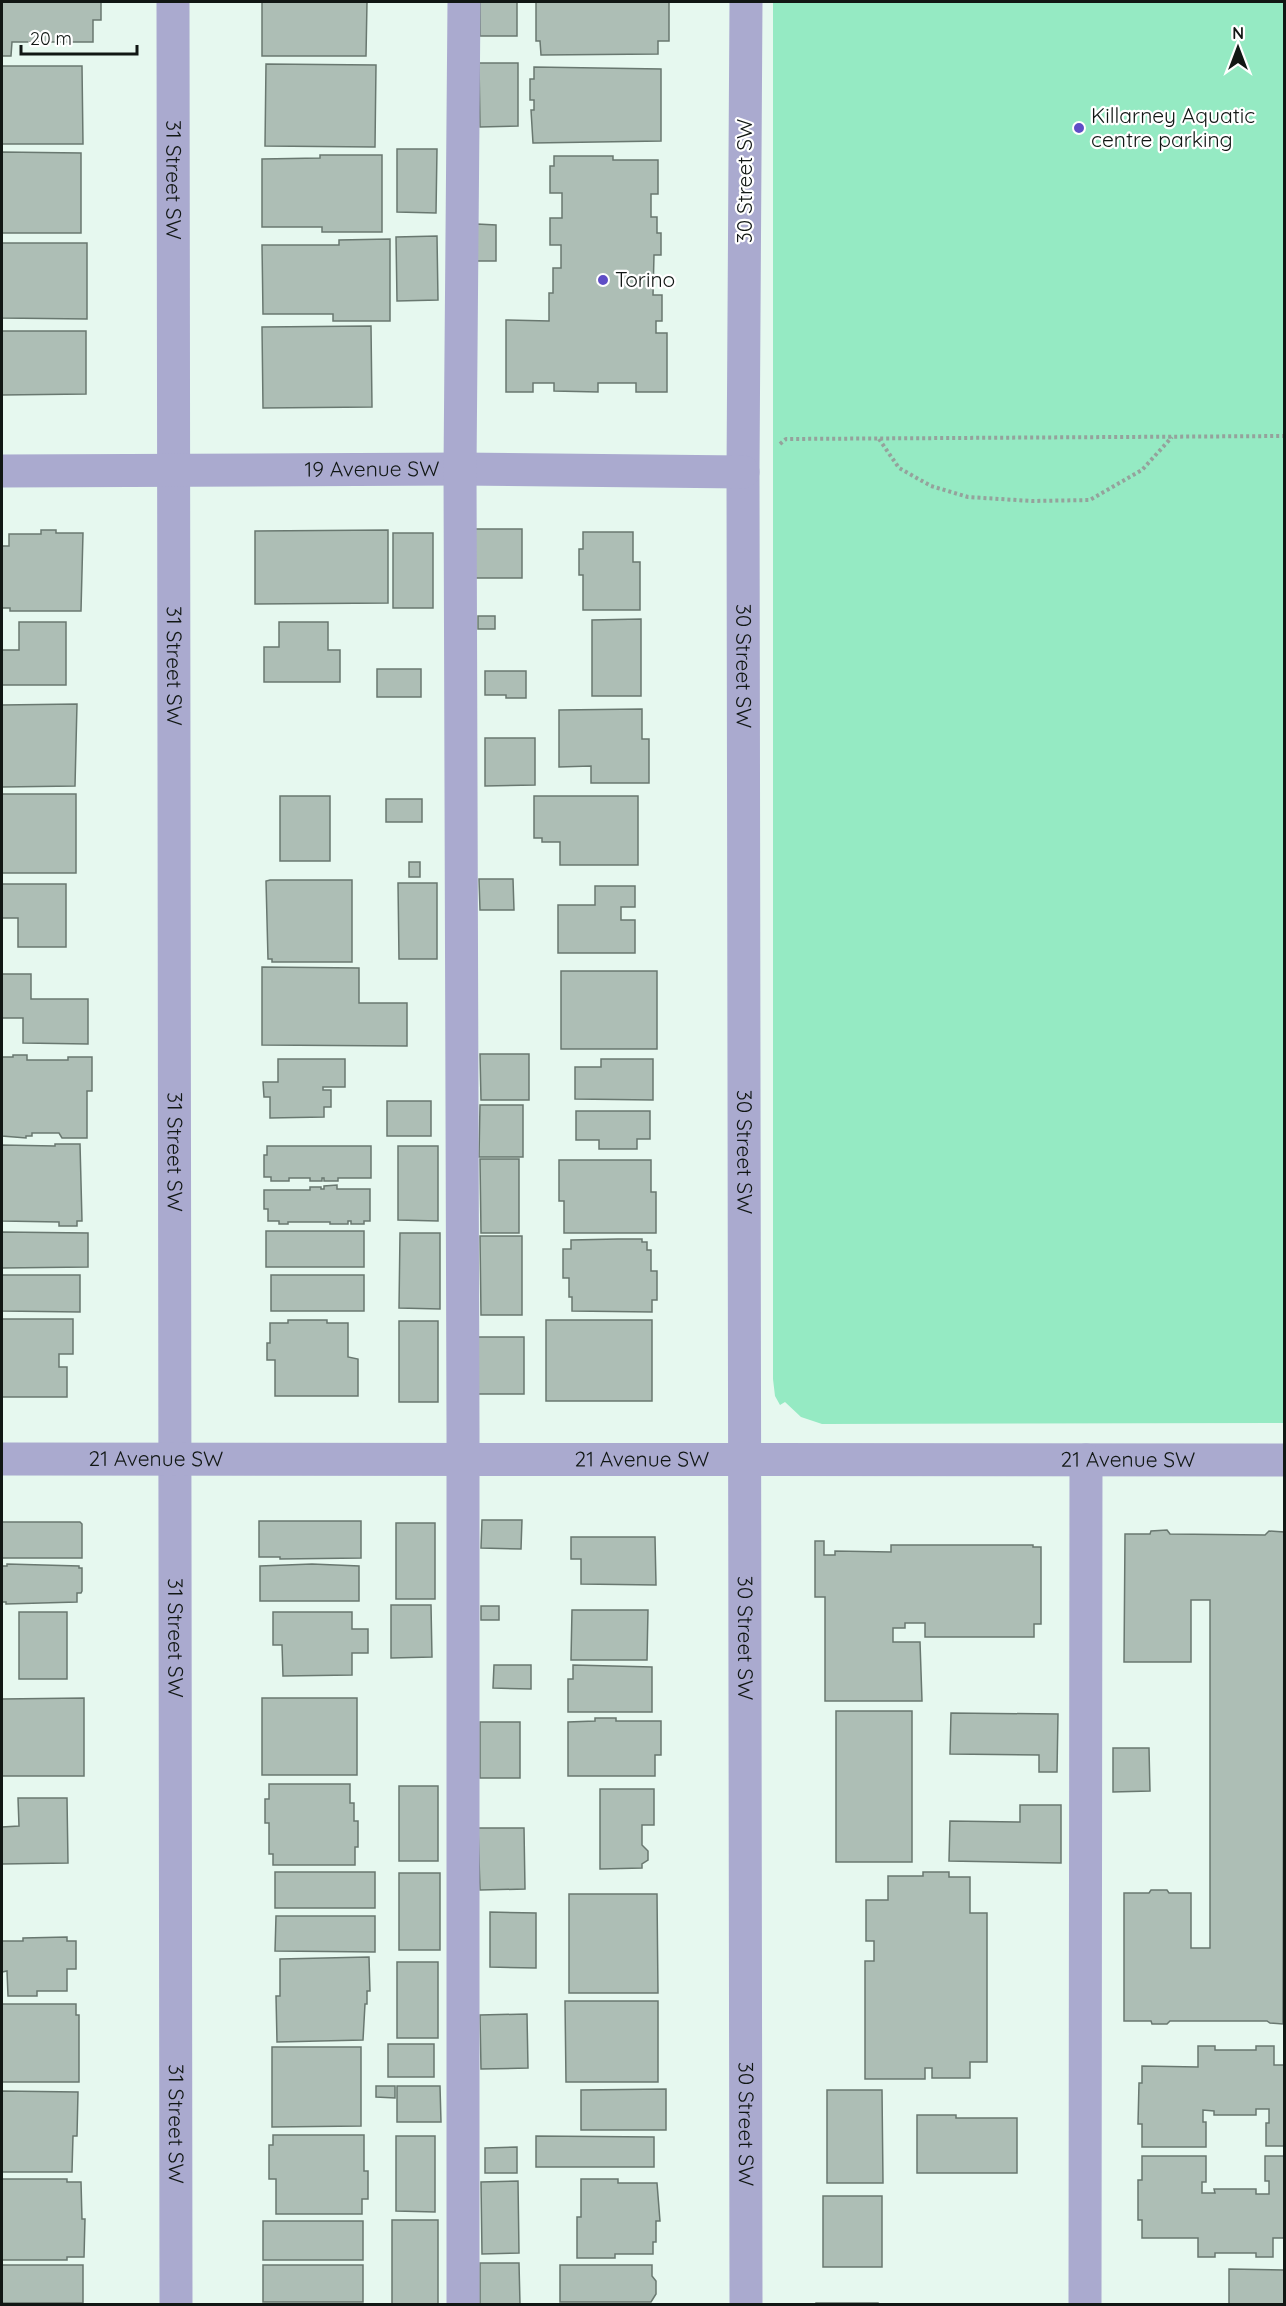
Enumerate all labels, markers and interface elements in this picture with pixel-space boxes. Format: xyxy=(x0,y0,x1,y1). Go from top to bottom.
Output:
scale bar xyxy=(21,18,136,56)
north arrow xyxy=(1208,18,1268,78)
text: N xyxy=(1232,23,1244,43)
text: 20 m xyxy=(30,27,72,50)
place label: Killarney Aquatic centre parking xyxy=(1091,102,1255,152)
street label: 30 Street SW xyxy=(731,119,757,243)
street label: 31 Street SW xyxy=(161,120,187,240)
marker: Killarney Aquatic centre parking xyxy=(1072,121,1086,135)
place label: Torino xyxy=(615,266,675,292)
marker: Torino xyxy=(596,273,610,287)
street label: 19 Avenue SW xyxy=(304,455,440,482)
street label: 30 Street SW xyxy=(731,604,757,728)
street label: 31 Street SW xyxy=(162,606,188,726)
street label: 30 Street SW xyxy=(732,1090,758,1214)
street label: 31 Street SW xyxy=(162,1092,189,1212)
street label: 21 Avenue SW xyxy=(89,1445,223,1471)
street label: 21 Avenue SW xyxy=(575,1445,709,1472)
street label: 21 Avenue SW xyxy=(1061,1446,1195,1472)
street label: 30 Street SW xyxy=(733,1576,759,1700)
street label: 31 Street SW xyxy=(163,1578,189,1698)
street label: 30 Street SW xyxy=(734,2062,760,2186)
street label: 31 Street SW xyxy=(164,2064,190,2184)

